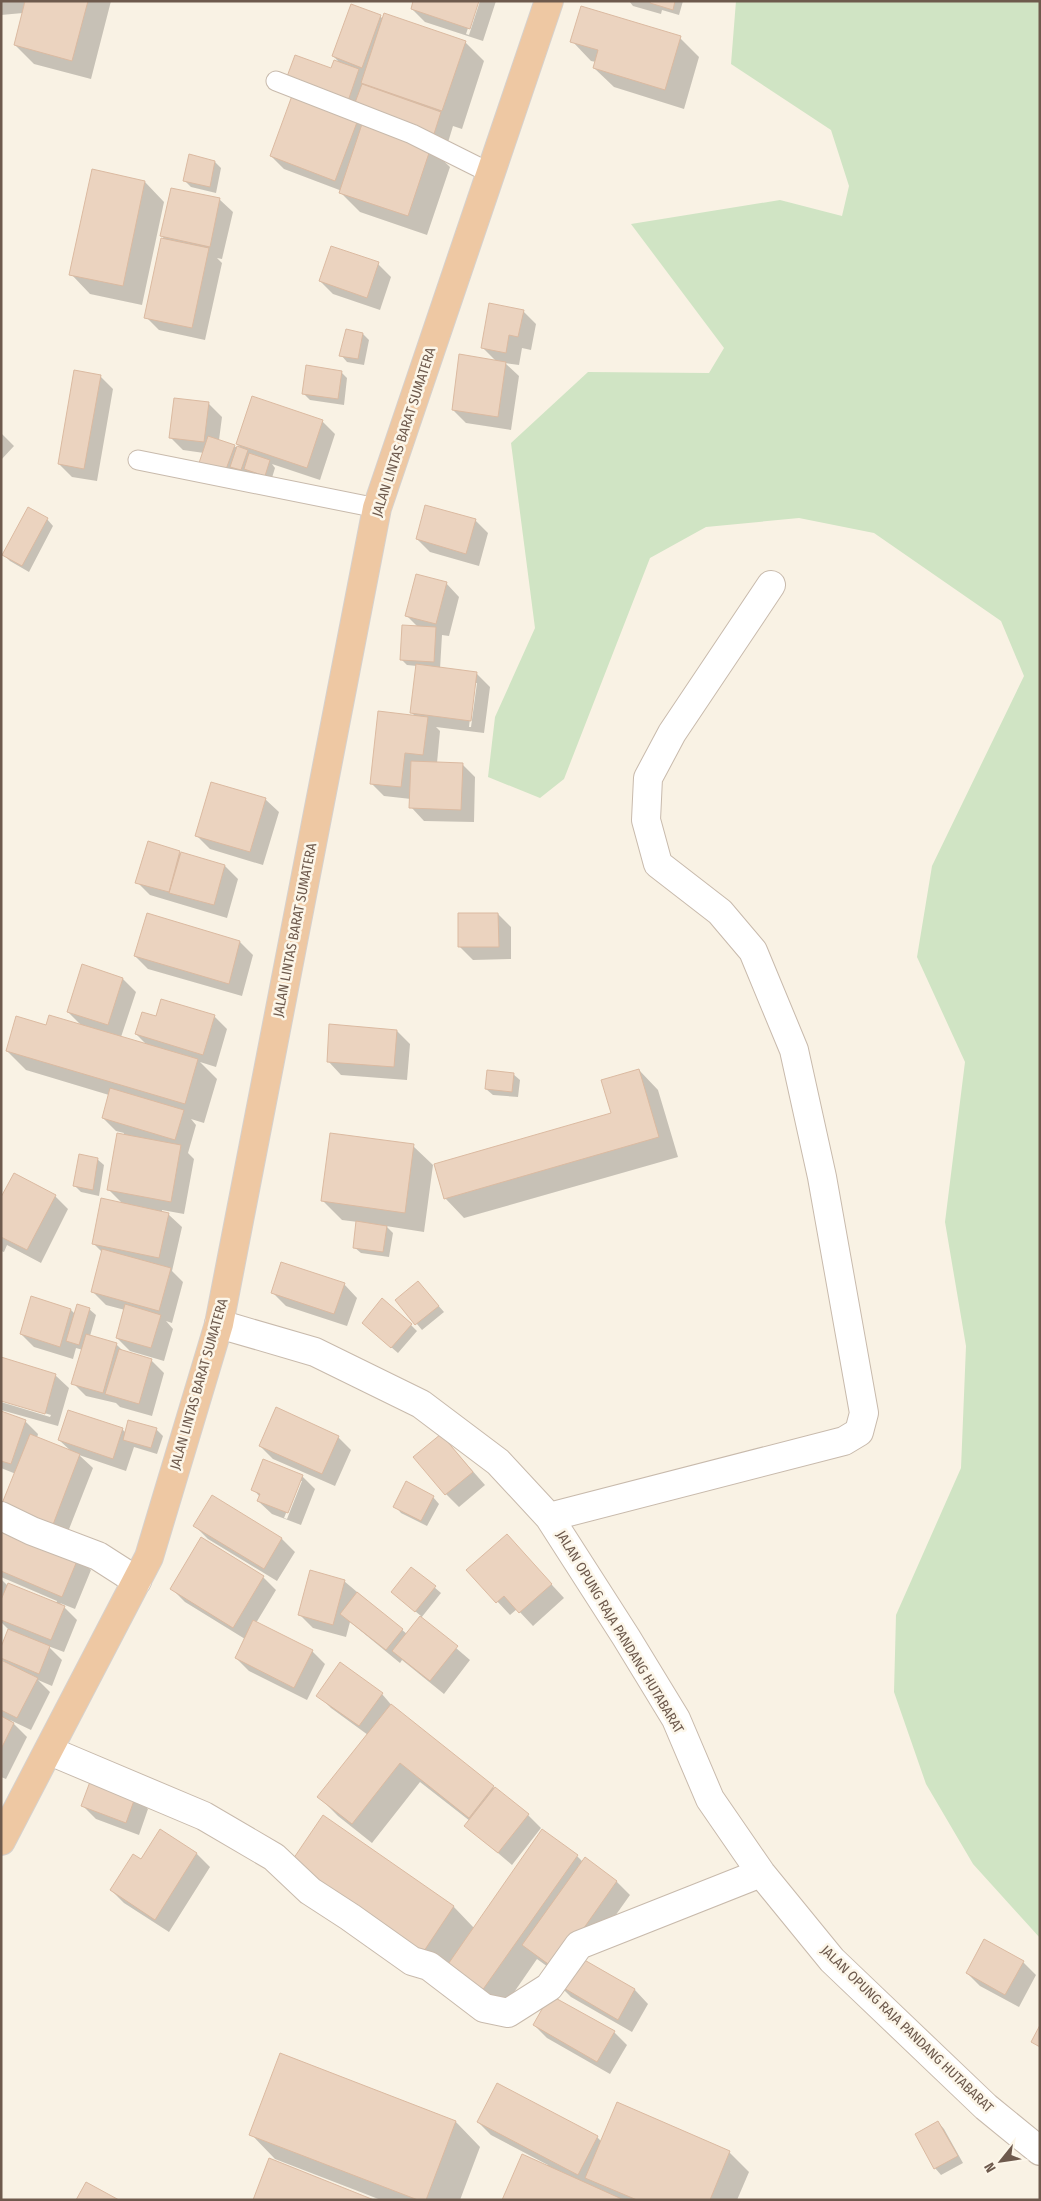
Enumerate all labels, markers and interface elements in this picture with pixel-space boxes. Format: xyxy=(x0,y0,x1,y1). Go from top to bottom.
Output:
street label: JALAN LINTAS BARAT SUMATERA xyxy=(369,345,440,519)
street label: JALAN LINTAS BARAT SUMATERA xyxy=(270,841,320,1019)
street label: JALAN LINTAS BARAT SUMATERA xyxy=(166,1296,232,1471)
street label: JALAN OPUNG RAJA PANDANG HUTABARAT xyxy=(553,1528,688,1737)
street label: JALAN OPUNG RAJA PANDANG HUTABARAT xyxy=(817,1942,997,2116)
north arrow xyxy=(976,2136,1026,2186)
text: N xyxy=(981,2159,1000,2175)

